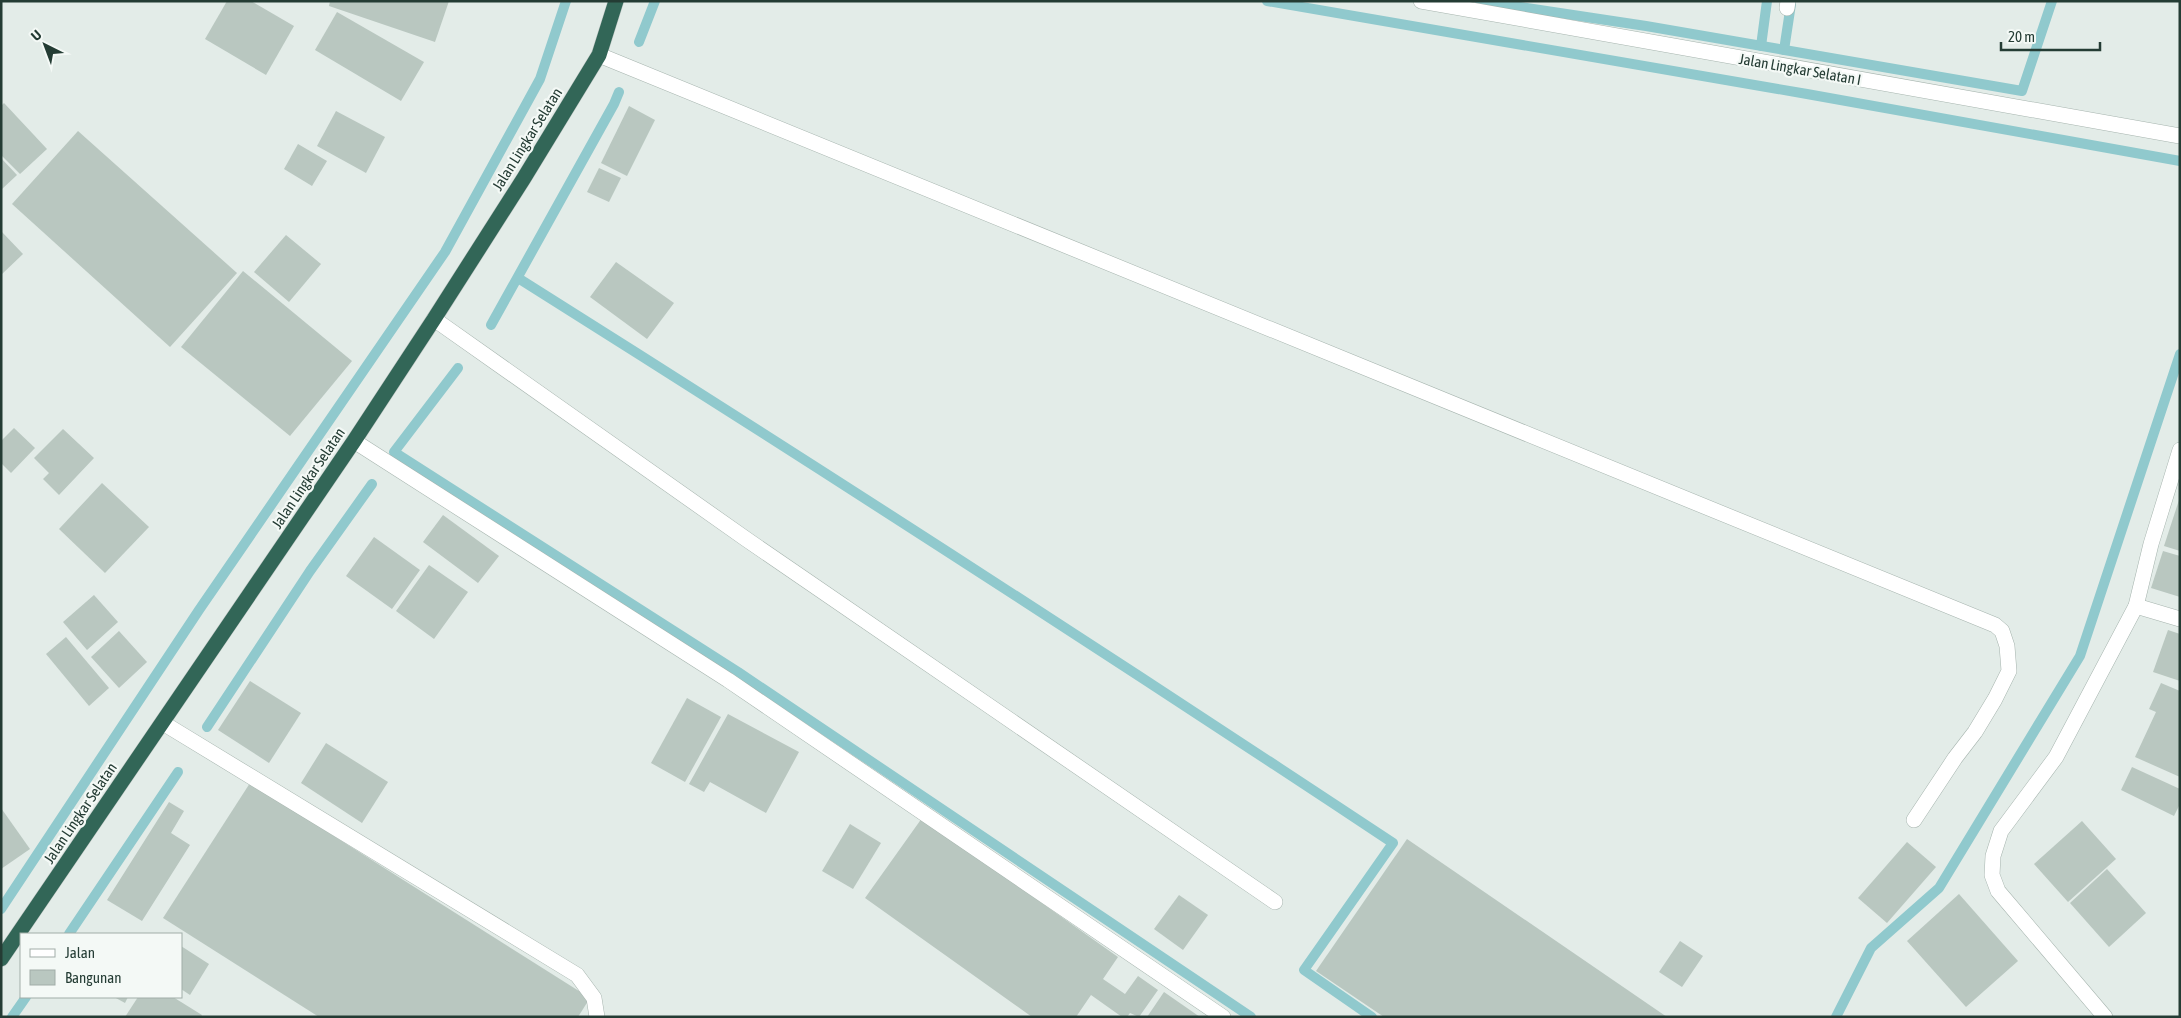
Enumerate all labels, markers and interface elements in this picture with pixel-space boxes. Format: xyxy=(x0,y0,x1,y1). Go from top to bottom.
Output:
north arrow xyxy=(20,20,70,70)
scale bar xyxy=(2001,20,2100,52)
text: U xyxy=(28,27,45,44)
text: 20 m xyxy=(2008,28,2035,45)
street label: Jalan Lingkar Selatan I xyxy=(1738,50,1862,88)
street label: Jalan Lingkar Selatan xyxy=(489,85,565,193)
street label: Jalan Lingkar Selatan xyxy=(268,424,348,532)
street label: Jalan Lingkar Selatan xyxy=(40,759,120,867)
legend xyxy=(20,933,182,998)
text: Jalan xyxy=(65,944,95,961)
text: Bangunan xyxy=(65,969,122,986)

